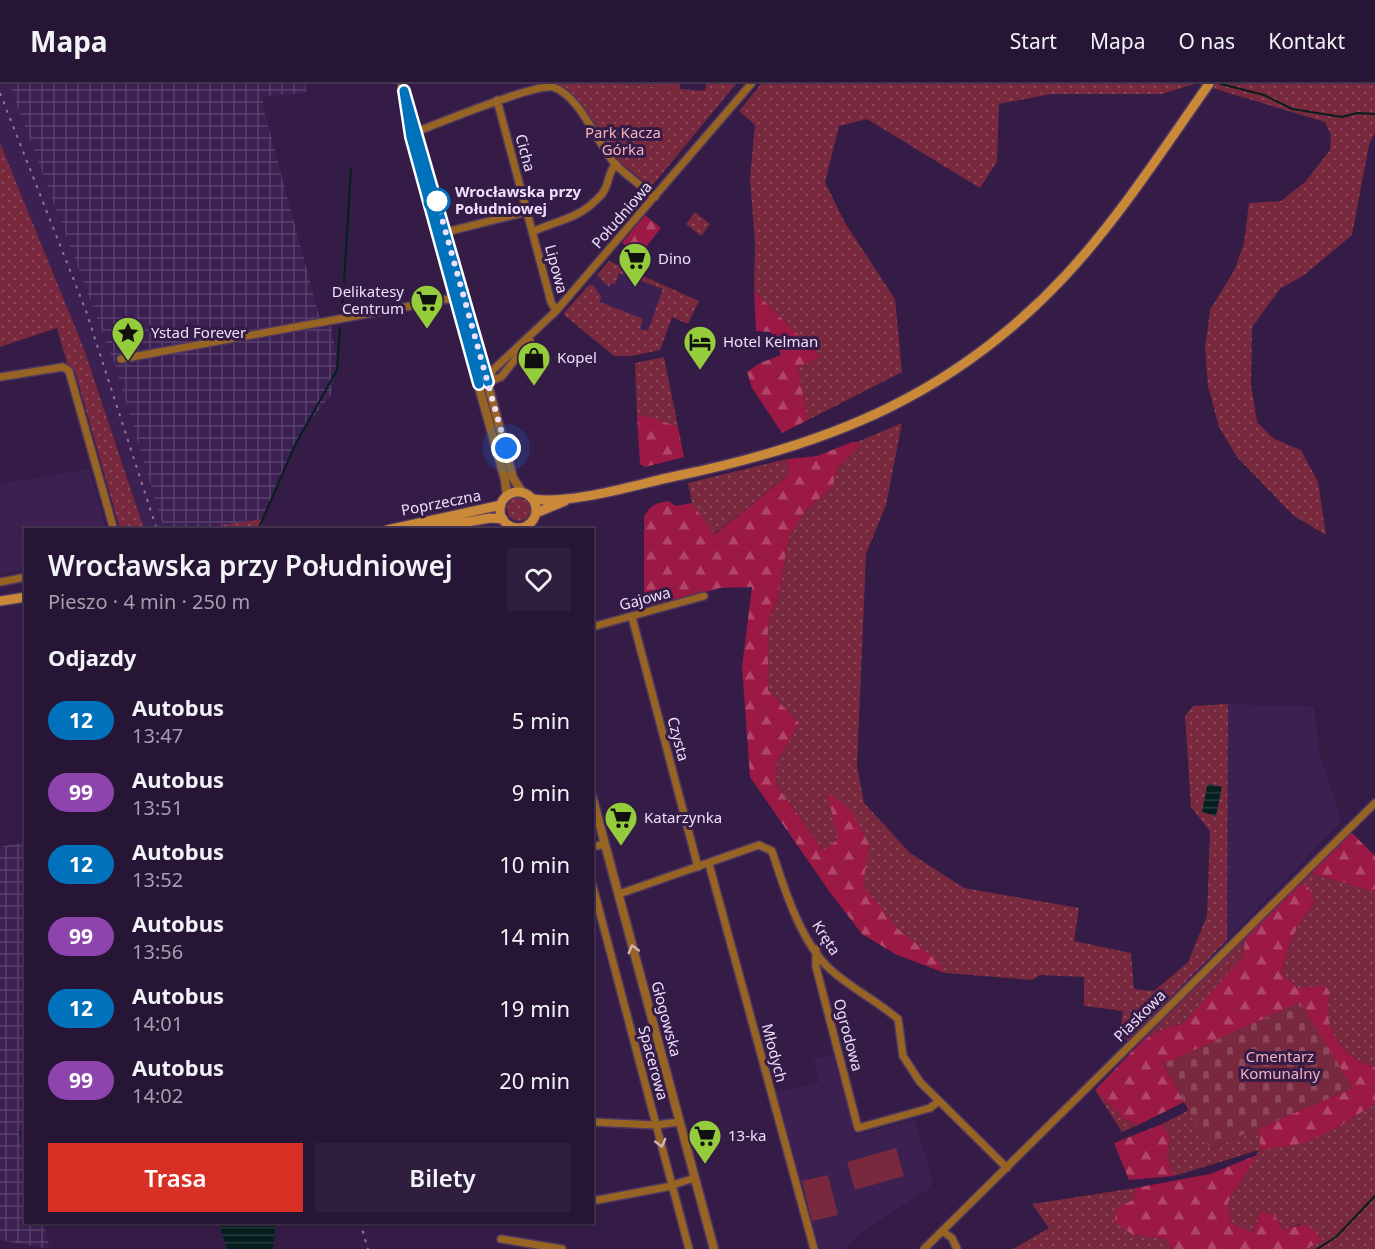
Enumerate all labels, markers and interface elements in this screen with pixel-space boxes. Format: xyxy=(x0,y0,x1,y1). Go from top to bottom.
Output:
text: Mapa xyxy=(30,22,108,60)
text: Start xyxy=(1010,27,1057,55)
text: Mapa xyxy=(1090,27,1145,55)
text: O nas xyxy=(1178,27,1235,55)
text: Kontakt xyxy=(1268,27,1345,55)
park label: Park Kacza Górka xyxy=(585,122,661,159)
street label: Cicha xyxy=(511,132,541,174)
street label: Południowa xyxy=(587,177,656,252)
place label: Wrocławska przy Południowej xyxy=(455,181,582,218)
marker: Wrocławska przy Południowej xyxy=(424,188,450,214)
supermarket icon: Dino xyxy=(617,241,653,288)
street label: Lipowa xyxy=(541,242,573,295)
place label: Dino xyxy=(658,248,691,268)
place label: Delikatesy Centrum xyxy=(332,281,404,318)
supermarket icon: Delikatesy Centrum xyxy=(409,283,445,330)
place icon: Ystad Forever xyxy=(110,315,146,362)
place label: Ystad Forever xyxy=(151,322,246,342)
hotel icon: Hotel Kelman xyxy=(682,324,718,371)
place label: Hotel Kelman xyxy=(723,331,818,351)
shop icon: Kopel xyxy=(516,340,552,387)
place label: Kopel xyxy=(557,347,597,367)
your location xyxy=(491,433,521,463)
street label: Poprzeczna xyxy=(399,484,482,520)
text: Wrocławska przy Południowej xyxy=(48,546,453,584)
button: heart xyxy=(507,548,570,611)
street label: Gajowa xyxy=(617,582,673,614)
text: Pieszo · 4 min · 250 m xyxy=(48,588,250,615)
text: Odjazdy xyxy=(48,642,136,672)
text: Autobus xyxy=(132,692,224,722)
text: 5 min xyxy=(512,705,570,735)
text: 12 xyxy=(69,706,93,734)
street label: Czysta xyxy=(663,714,694,763)
text: 13:47 xyxy=(132,722,183,749)
text: Autobus xyxy=(132,764,224,794)
text: 9 min xyxy=(512,777,570,807)
text: 99 xyxy=(69,778,93,806)
text: 13:51 xyxy=(132,794,183,821)
supermarket icon: Katarzynka xyxy=(603,800,639,847)
place label: Katarzynka xyxy=(644,807,722,827)
text: Autobus xyxy=(132,836,224,866)
text: 10 min xyxy=(499,849,570,879)
text: 12 xyxy=(69,850,93,878)
text: 13:52 xyxy=(132,866,183,893)
text: Autobus xyxy=(132,908,224,938)
street label: Kręta xyxy=(808,916,845,959)
text: 14 min xyxy=(499,921,570,951)
text: 99 xyxy=(69,922,93,950)
text: 13:56 xyxy=(132,938,183,965)
one-way arrow xyxy=(628,944,641,954)
street label: Głogowska xyxy=(647,979,687,1059)
text: Autobus xyxy=(132,980,224,1010)
street label: Piaskowa xyxy=(1109,985,1170,1046)
text: 19 min xyxy=(499,993,570,1023)
text: 12 xyxy=(69,994,93,1022)
street label: Ogrodowa xyxy=(830,996,868,1073)
text: 14:01 xyxy=(132,1010,183,1037)
street label: Młodych xyxy=(758,1021,792,1084)
street label: Spacerowa xyxy=(634,1023,674,1102)
park label: Cmentarz Komunalny xyxy=(1240,1046,1320,1083)
text: Autobus xyxy=(132,1052,224,1082)
text: 20 min xyxy=(499,1065,570,1095)
text: 99 xyxy=(69,1066,93,1094)
text: 14:02 xyxy=(132,1082,183,1109)
supermarket icon: 13-ka xyxy=(687,1118,723,1165)
place label: 13-ka xyxy=(728,1125,766,1145)
one-way arrow xyxy=(653,1138,666,1148)
button: Trasa xyxy=(48,1143,303,1212)
button: Bilety xyxy=(315,1143,570,1212)

